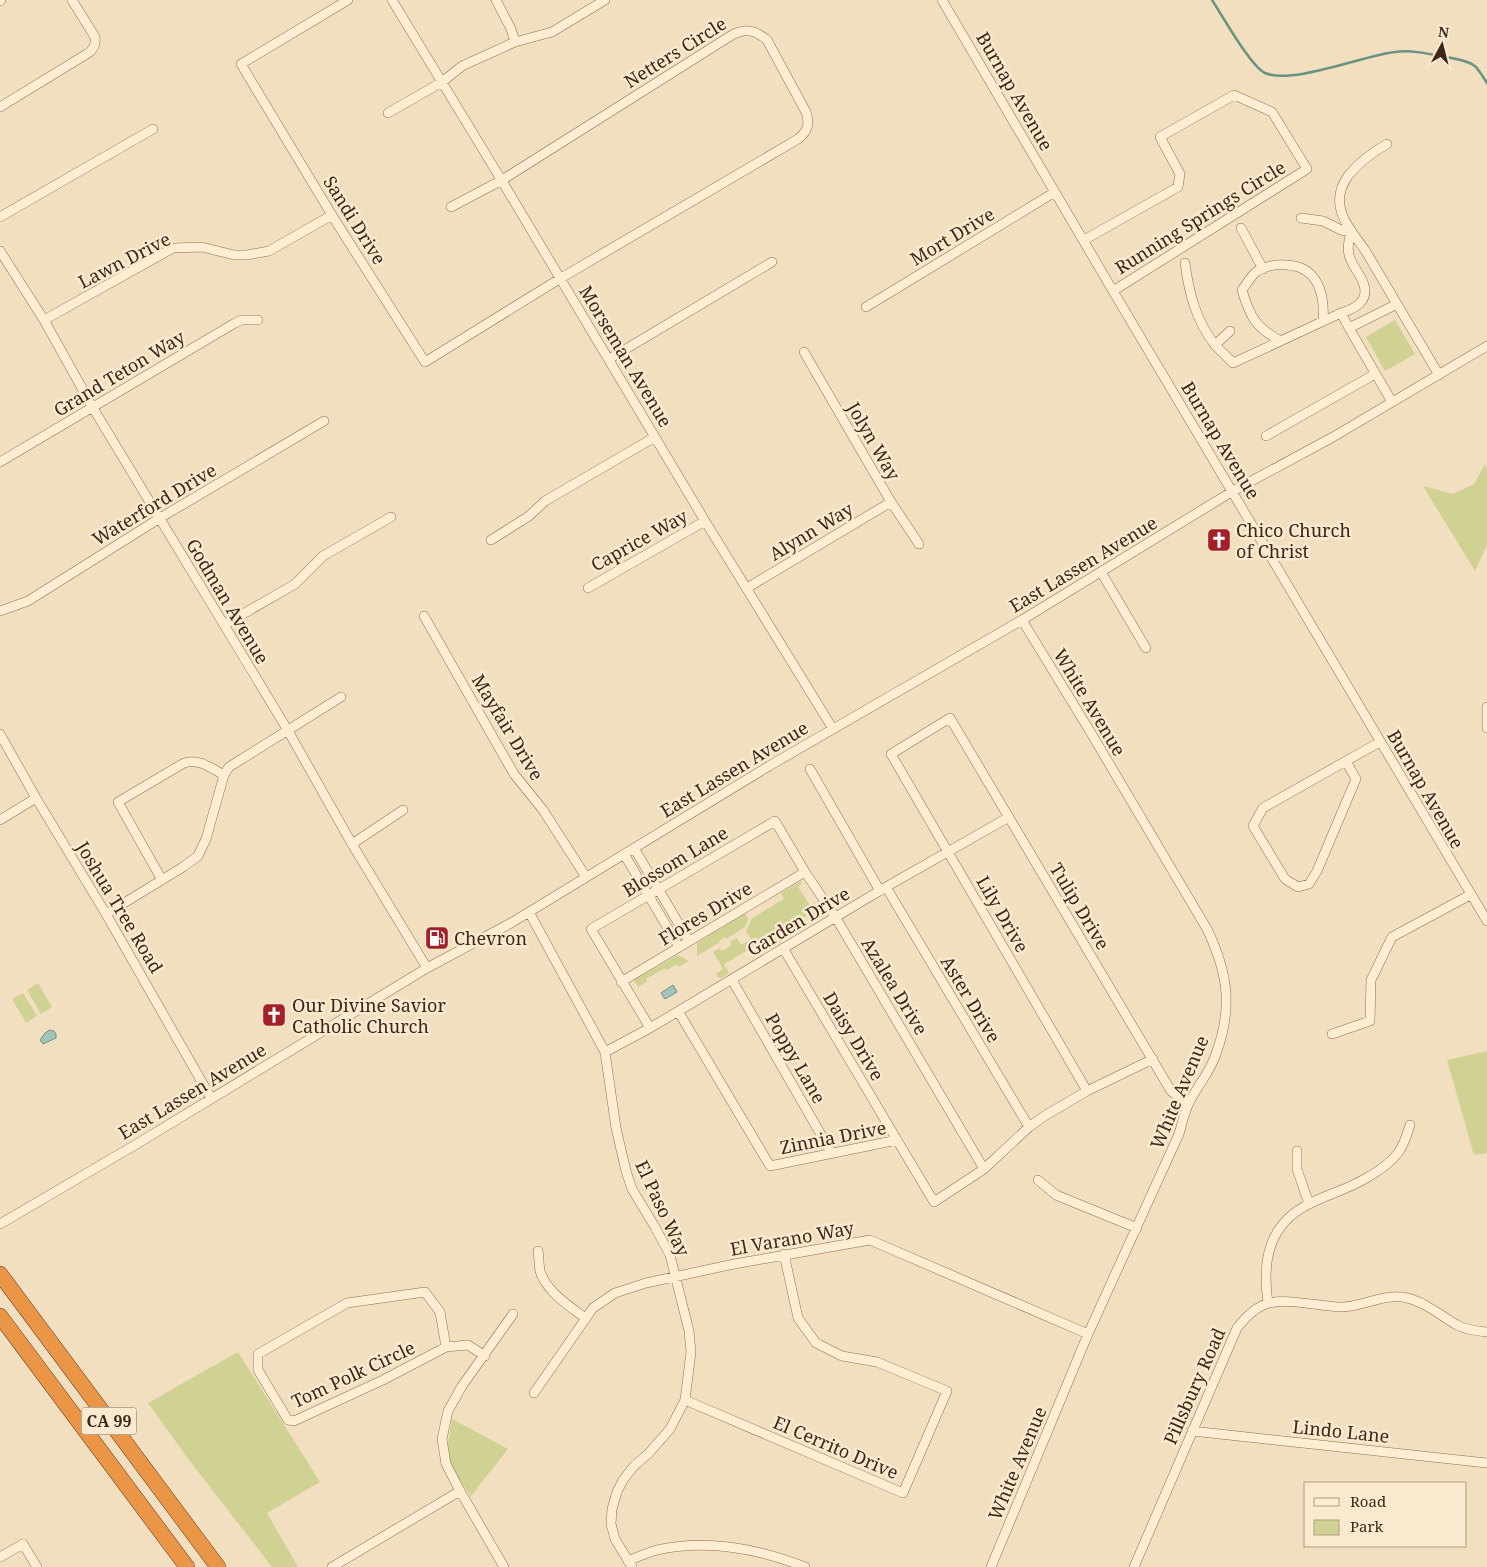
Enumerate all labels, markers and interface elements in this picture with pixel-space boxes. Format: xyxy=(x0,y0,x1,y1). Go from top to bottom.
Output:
street label: Netters Circle xyxy=(619,11,731,93)
north arrow xyxy=(1417,20,1467,70)
text: N xyxy=(1437,21,1450,42)
street label: Burnap Avenue xyxy=(971,27,1059,155)
street label: Running Springs Circle xyxy=(1110,155,1290,279)
street label: Sandi Drive xyxy=(318,171,392,269)
street label: Mort Drive xyxy=(905,201,999,271)
street label: Lawn Drive xyxy=(74,226,174,294)
street label: Morseman Avenue xyxy=(574,281,678,431)
street label: Grand Teton Way xyxy=(49,324,190,422)
street label: Burnap Avenue xyxy=(1176,377,1266,503)
street label: Jolyn Way xyxy=(842,397,906,485)
street label: Waterford Drive xyxy=(87,457,221,551)
street label: Alynn Way xyxy=(765,496,858,565)
street label: Caprice Way xyxy=(586,503,692,576)
street label: East Lassen Avenue xyxy=(1005,510,1161,618)
place label: Chico Church of Christ xyxy=(1236,518,1351,563)
church icon: Chico Church of Christ xyxy=(1206,527,1232,553)
street label: Godman Avenue xyxy=(181,534,275,668)
street label: White Avenue xyxy=(1049,644,1131,760)
street label: Mayfair Drive xyxy=(467,669,549,785)
street label: East Lassen Avenue xyxy=(656,715,812,823)
street label: Burnap Avenue xyxy=(1382,725,1470,853)
street label: Blossom Lane xyxy=(618,820,732,902)
street label: Joshua Tree Road xyxy=(71,836,169,977)
street label: Tulip Drive xyxy=(1045,858,1115,954)
street label: Lily Drive xyxy=(971,871,1035,957)
street label: Flores Drive xyxy=(654,876,756,950)
street label: Garden Drive xyxy=(742,881,854,961)
fuel station icon: Chevron xyxy=(424,925,450,951)
place label: Chevron xyxy=(454,926,527,950)
street label: Azalea Drive xyxy=(857,933,933,1039)
street label: Aster Drive xyxy=(936,951,1006,1047)
street label: Daisy Drive xyxy=(818,987,890,1085)
place label: Our Divine Savior Catholic Church xyxy=(292,993,446,1038)
church icon: Our Divine Savior Catholic Church xyxy=(261,1002,287,1028)
street label: Poppy Lane xyxy=(760,1009,832,1107)
street label: White Avenue xyxy=(1144,1032,1214,1152)
street label: East Lassen Avenue xyxy=(114,1037,270,1145)
street label: Zinnia Drive xyxy=(778,1115,888,1159)
street label: El Paso Way xyxy=(630,1156,696,1261)
street label: El Varano Way xyxy=(728,1215,857,1261)
street label: Pillsbury Road xyxy=(1158,1324,1230,1448)
street label: Tom Polk Circle xyxy=(287,1335,419,1413)
street label: White Avenue xyxy=(982,1403,1052,1523)
road number: CA 99 xyxy=(82,1408,136,1434)
street label: El Cerrito Drive xyxy=(770,1410,902,1484)
street label: Lindo Lane xyxy=(1291,1414,1391,1448)
legend xyxy=(1304,1482,1467,1547)
text: Road xyxy=(1350,1491,1386,1511)
text: Park xyxy=(1350,1516,1384,1536)

